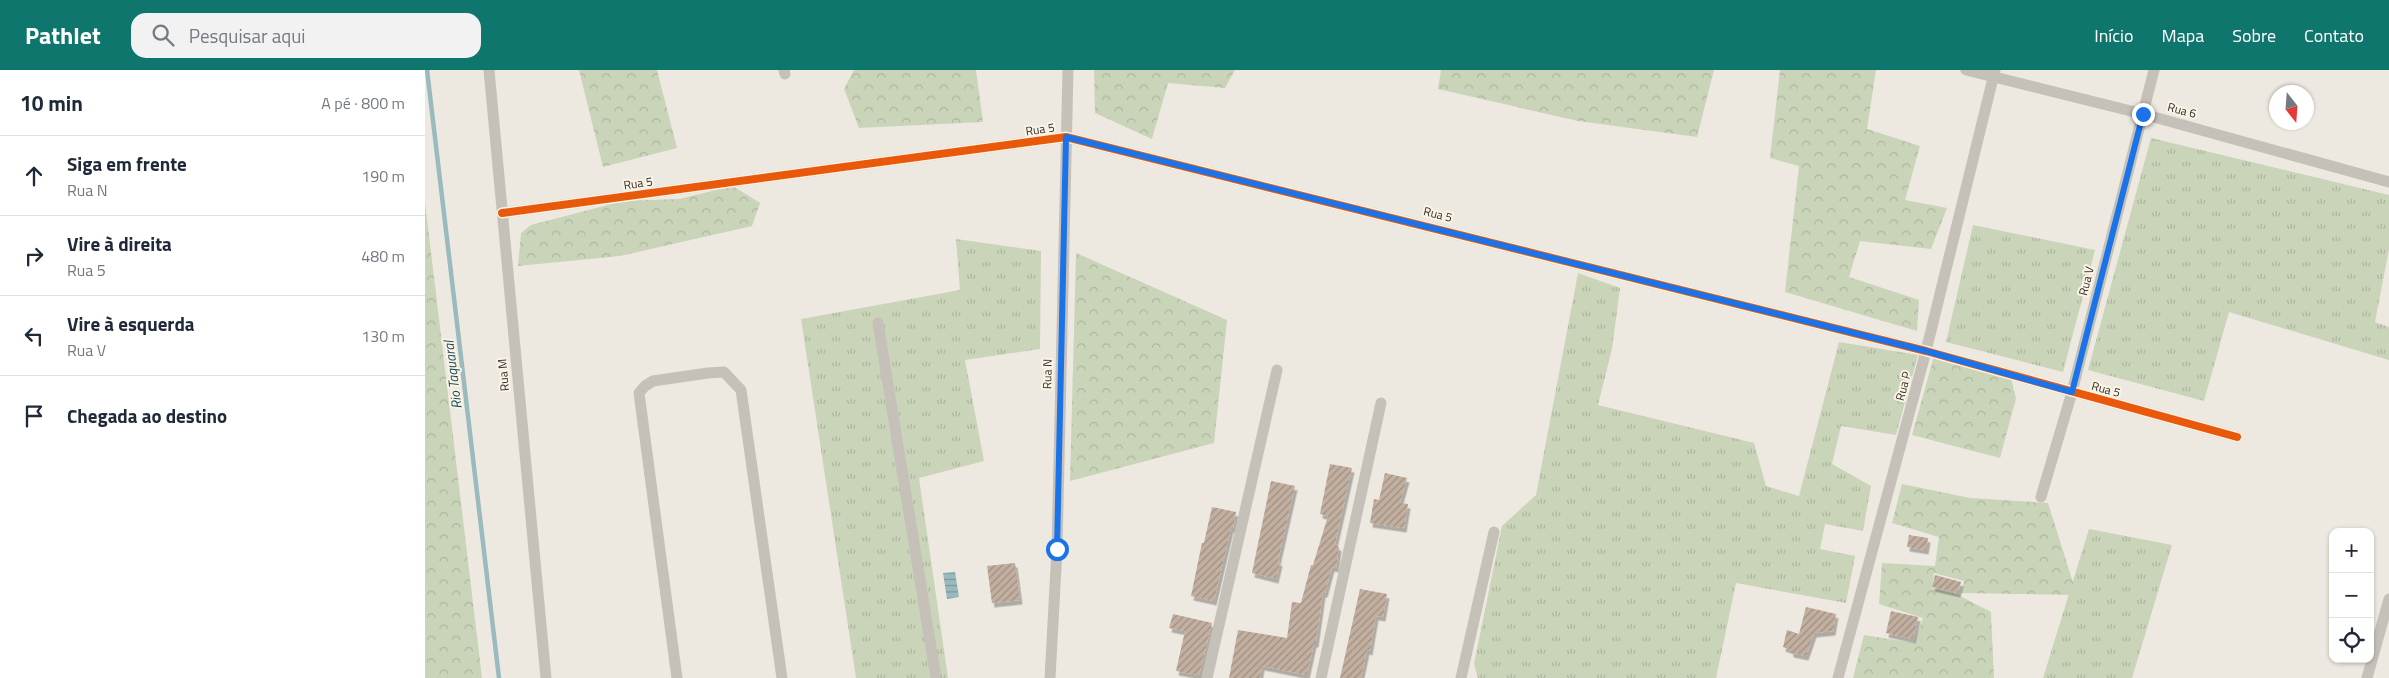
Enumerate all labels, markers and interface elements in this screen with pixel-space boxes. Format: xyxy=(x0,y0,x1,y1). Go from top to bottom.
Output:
search box xyxy=(131,13,481,58)
text: Pathlet xyxy=(25,17,101,53)
icon: search xyxy=(149,21,177,49)
text: Pesquisar aqui xyxy=(189,21,306,50)
text: Início xyxy=(2094,22,2134,49)
text: Mapa xyxy=(2162,22,2204,49)
text: Sobre xyxy=(2232,22,2276,49)
text: Contato xyxy=(2304,22,2364,49)
north arrow xyxy=(2269,85,2314,130)
text: 10 min xyxy=(20,87,83,119)
text: A pé · 800 m xyxy=(321,91,405,115)
street label: Rua 6 xyxy=(2165,97,2199,123)
route end xyxy=(2132,103,2155,126)
street label: Rua 5 xyxy=(1024,118,1056,140)
text: Siga em frente xyxy=(67,149,187,178)
icon: ahead xyxy=(20,162,48,190)
text: 190 m xyxy=(361,164,405,188)
street label: Rua 5 xyxy=(622,172,654,194)
text: Rua N xyxy=(67,178,108,202)
street label: Rua 5 xyxy=(1422,201,1455,227)
text: Vire à direita xyxy=(67,229,172,258)
icon: right xyxy=(20,242,48,270)
text: 480 m xyxy=(361,244,405,268)
text: Rua 5 xyxy=(67,258,106,282)
street label: Rua V xyxy=(2073,264,2099,298)
text: Vire à esquerda xyxy=(67,309,195,338)
icon: left xyxy=(20,322,48,350)
text: 130 m xyxy=(361,324,405,348)
text: Rua V xyxy=(67,338,106,362)
water label: Rio Taquaral xyxy=(437,338,467,410)
street label: Rua M xyxy=(492,358,514,392)
street label: Rua N xyxy=(1037,359,1057,389)
street label: Rua P xyxy=(1890,369,1916,403)
street label: Rua 5 xyxy=(2089,376,2123,402)
text: Chegada ao destino xyxy=(67,401,227,430)
icon: arrive xyxy=(20,402,48,430)
map controls xyxy=(2329,528,2374,663)
button: + xyxy=(2329,528,2374,573)
route start xyxy=(1046,538,1069,561)
button: − xyxy=(2329,573,2374,618)
button: locate xyxy=(2329,618,2374,663)

